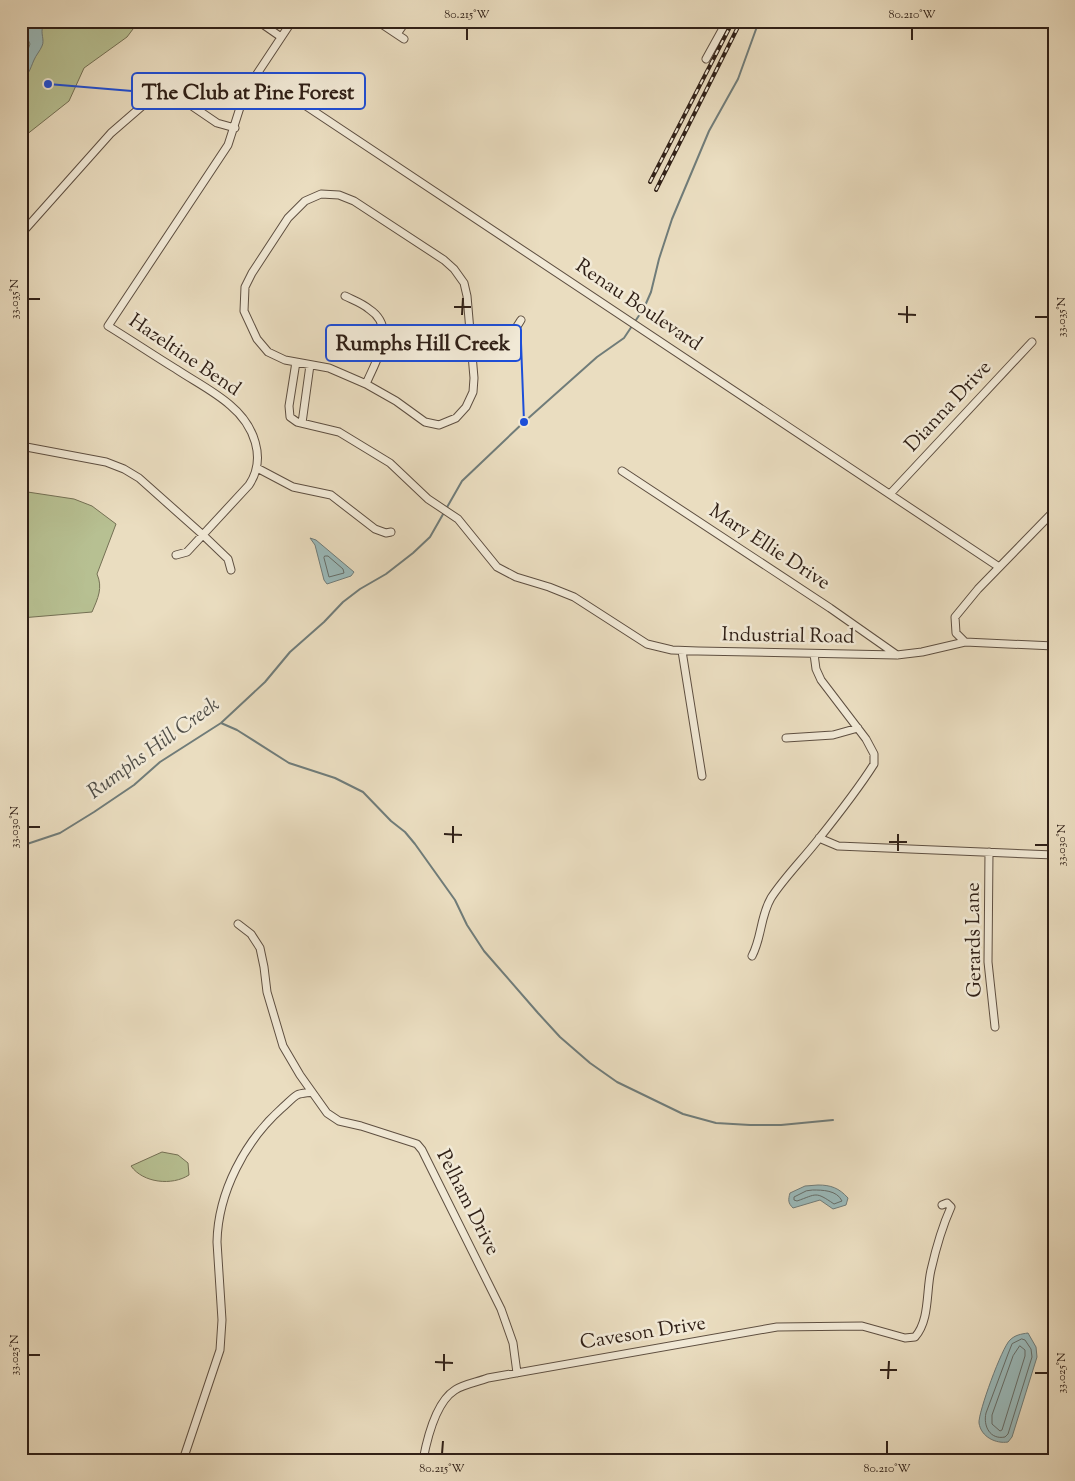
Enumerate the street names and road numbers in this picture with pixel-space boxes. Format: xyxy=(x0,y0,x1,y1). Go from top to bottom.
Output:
street label: Renau Boulevard xyxy=(569,253,707,359)
street label: Hazeltine Bend xyxy=(122,308,246,404)
street label: Dianna Drive xyxy=(899,355,999,459)
street label: Mary Ellie Drive xyxy=(703,498,835,598)
street label: Industrial Road xyxy=(721,621,855,653)
street label: Gerards Lane xyxy=(959,882,991,998)
street label: Pelham Drive xyxy=(428,1145,506,1261)
street label: Caveson Drive xyxy=(578,1310,708,1358)

